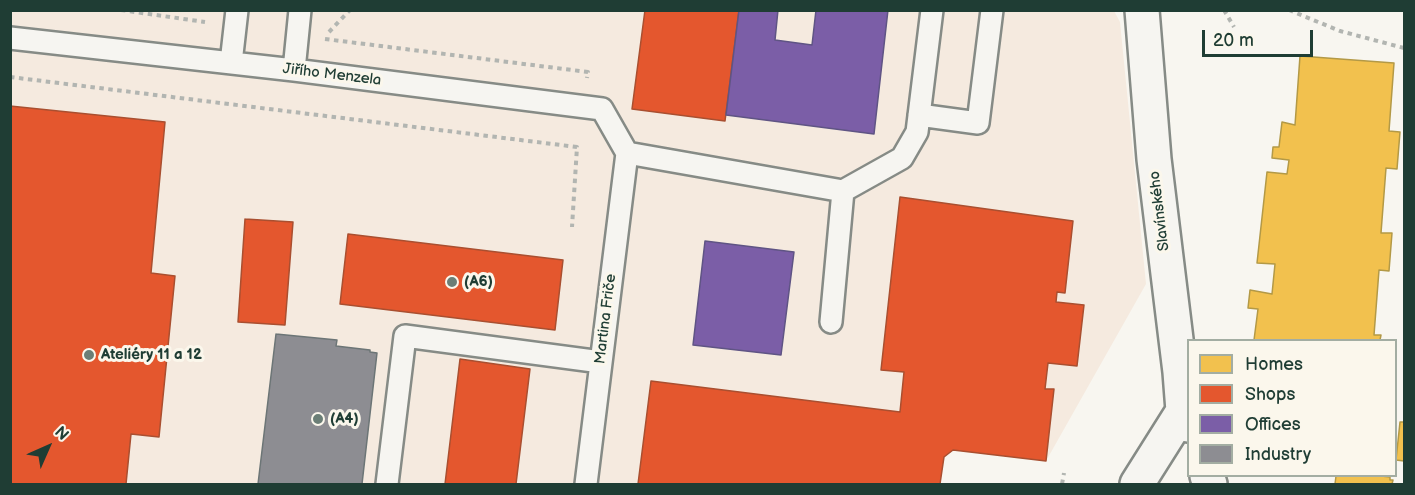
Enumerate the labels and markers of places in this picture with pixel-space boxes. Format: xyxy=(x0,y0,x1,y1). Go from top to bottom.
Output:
place label: (A6) xyxy=(464,273,493,291)
marker: (A6) xyxy=(445,275,459,289)
place label: Ateliéry 11 a 12 xyxy=(101,346,202,364)
marker: Ateliéry 11 a 12 xyxy=(82,348,96,362)
place label: (A4) xyxy=(330,410,359,428)
marker: (A4) xyxy=(311,412,325,426)

